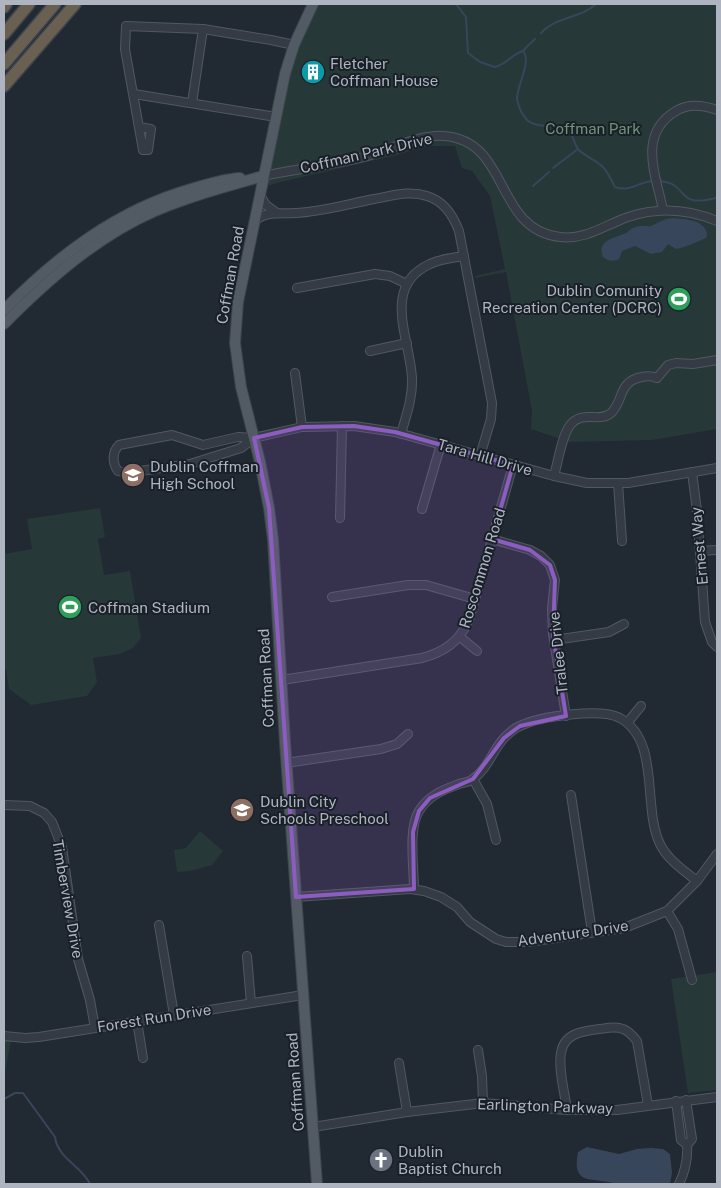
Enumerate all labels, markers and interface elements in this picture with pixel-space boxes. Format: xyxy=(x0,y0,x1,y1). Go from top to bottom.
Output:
place label: Fletcher Coffman House xyxy=(330,55,438,89)
building icon: Fletcher Coffman House xyxy=(300,59,326,85)
park label: Coffman Park xyxy=(545,120,641,137)
street label: Coffman Park Drive xyxy=(298,130,434,176)
street label: Coffman Road xyxy=(213,225,247,325)
place label: Dublin Comunity Recreation Center (DCRC) xyxy=(482,282,662,316)
sports icon: Dublin Comunity Recreation Center (DCRC) xyxy=(666,286,692,312)
street label: Tara Hill Drive xyxy=(436,435,534,479)
place label: Dublin Coffman High School xyxy=(150,458,259,492)
school or university icon: Dublin Coffman High School xyxy=(120,462,146,488)
street label: Roscommon Road xyxy=(456,506,508,630)
street label: Ernest Way xyxy=(687,506,711,586)
sports icon: Coffman Stadium xyxy=(57,594,83,620)
place label: Coffman Stadium xyxy=(88,599,210,616)
street label: Tralee Drive xyxy=(545,611,571,695)
street label: Coffman Road xyxy=(255,628,277,728)
place label: Dublin City Schools Preschool xyxy=(260,793,389,827)
school or university icon: Dublin City Schools Preschool xyxy=(229,797,255,823)
street label: Timberview Drive xyxy=(49,838,87,960)
street label: Adventure Drive xyxy=(516,917,630,949)
street label: Forest Run Drive xyxy=(96,1001,212,1035)
street label: Coffman Road xyxy=(283,1032,307,1132)
street label: Earlington Parkway xyxy=(477,1095,613,1117)
place label: Dublin Baptist Church xyxy=(398,1143,502,1177)
church icon: Dublin Baptist Church xyxy=(368,1147,394,1173)

